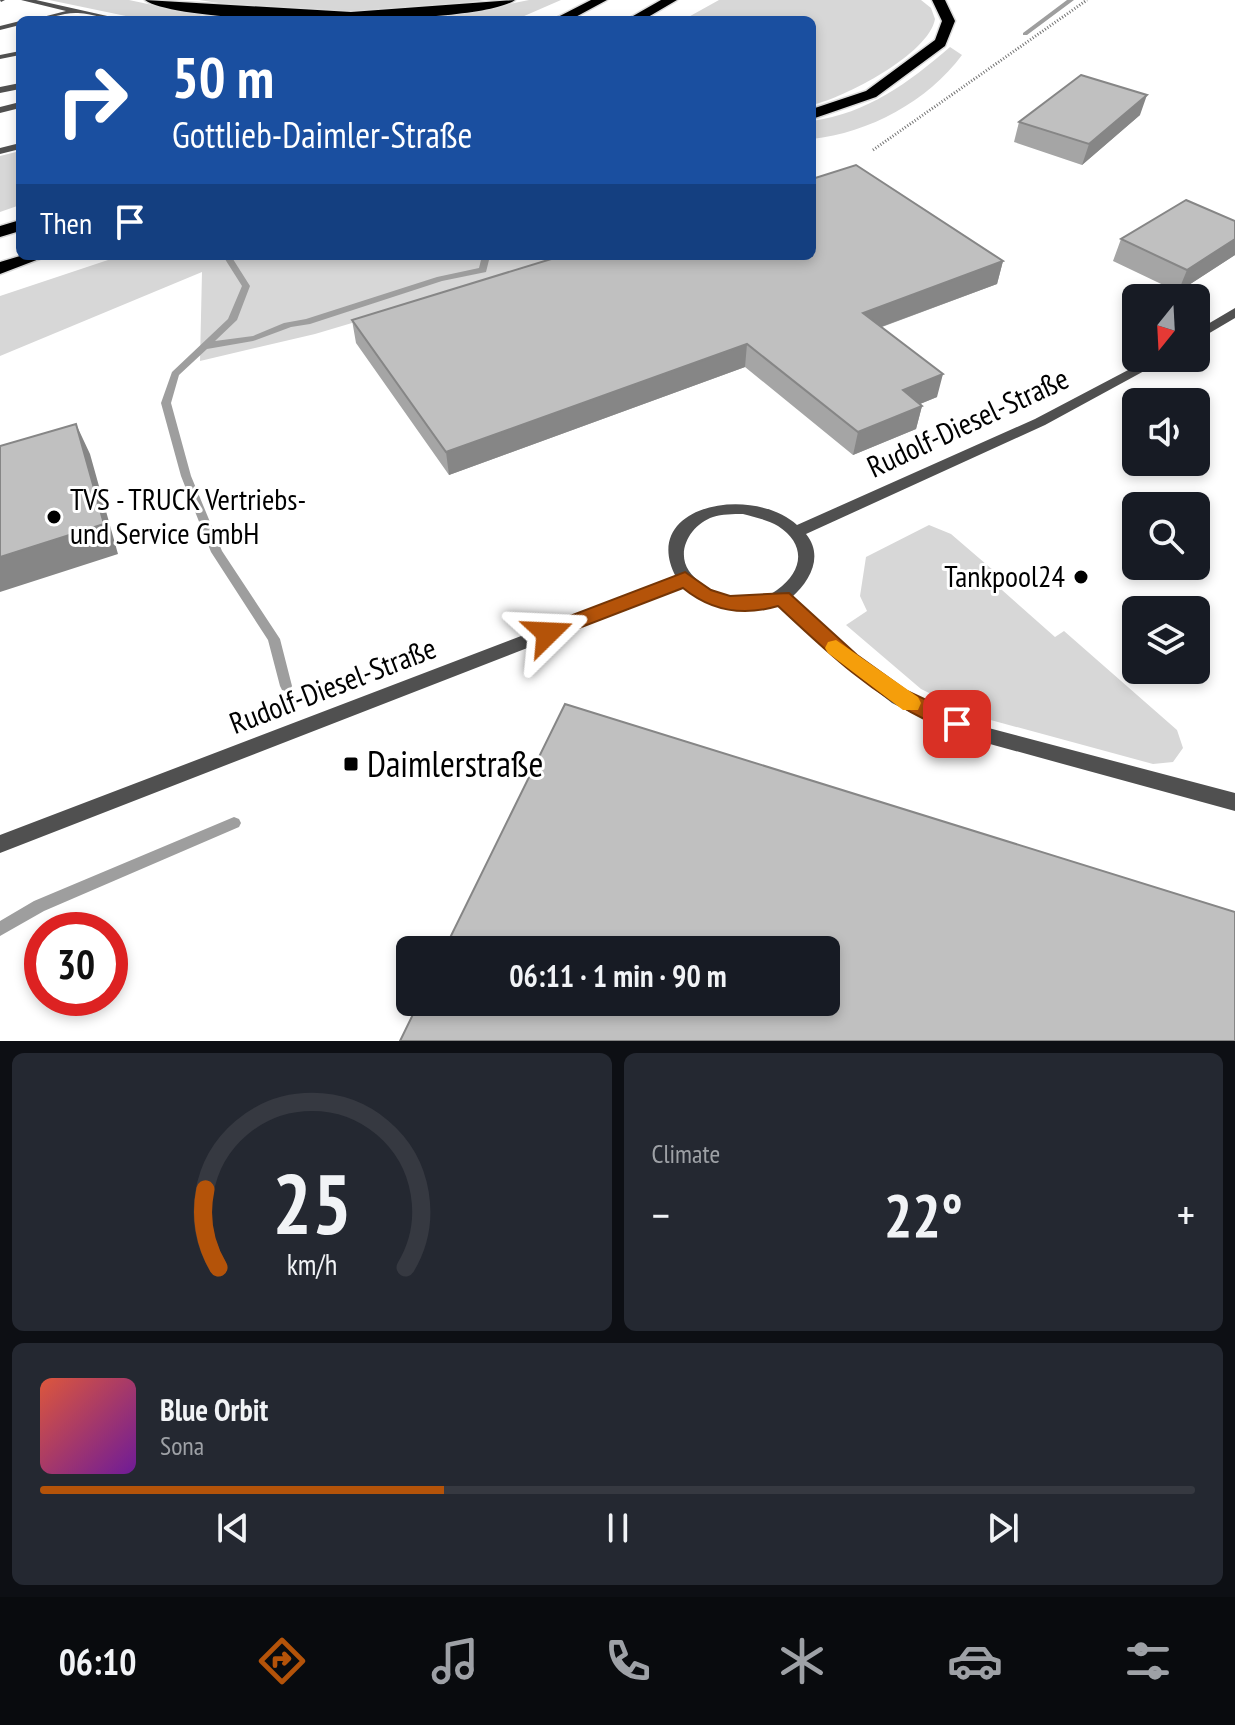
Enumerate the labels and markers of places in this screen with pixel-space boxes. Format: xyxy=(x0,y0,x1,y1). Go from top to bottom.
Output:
place label: TVS - TRUCK Vertriebs- und Service GmbH xyxy=(70,479,306,552)
marker: TVS - TRUCK Vertriebs- und Service GmbH xyxy=(45,508,63,526)
place label: Tankpool24 xyxy=(944,556,1065,595)
marker: Tankpool24 xyxy=(1072,568,1090,586)
pin xyxy=(923,690,991,758)
place label: Daimlerstraße xyxy=(367,740,543,787)
marker: Daimlerstraße xyxy=(342,755,360,773)

